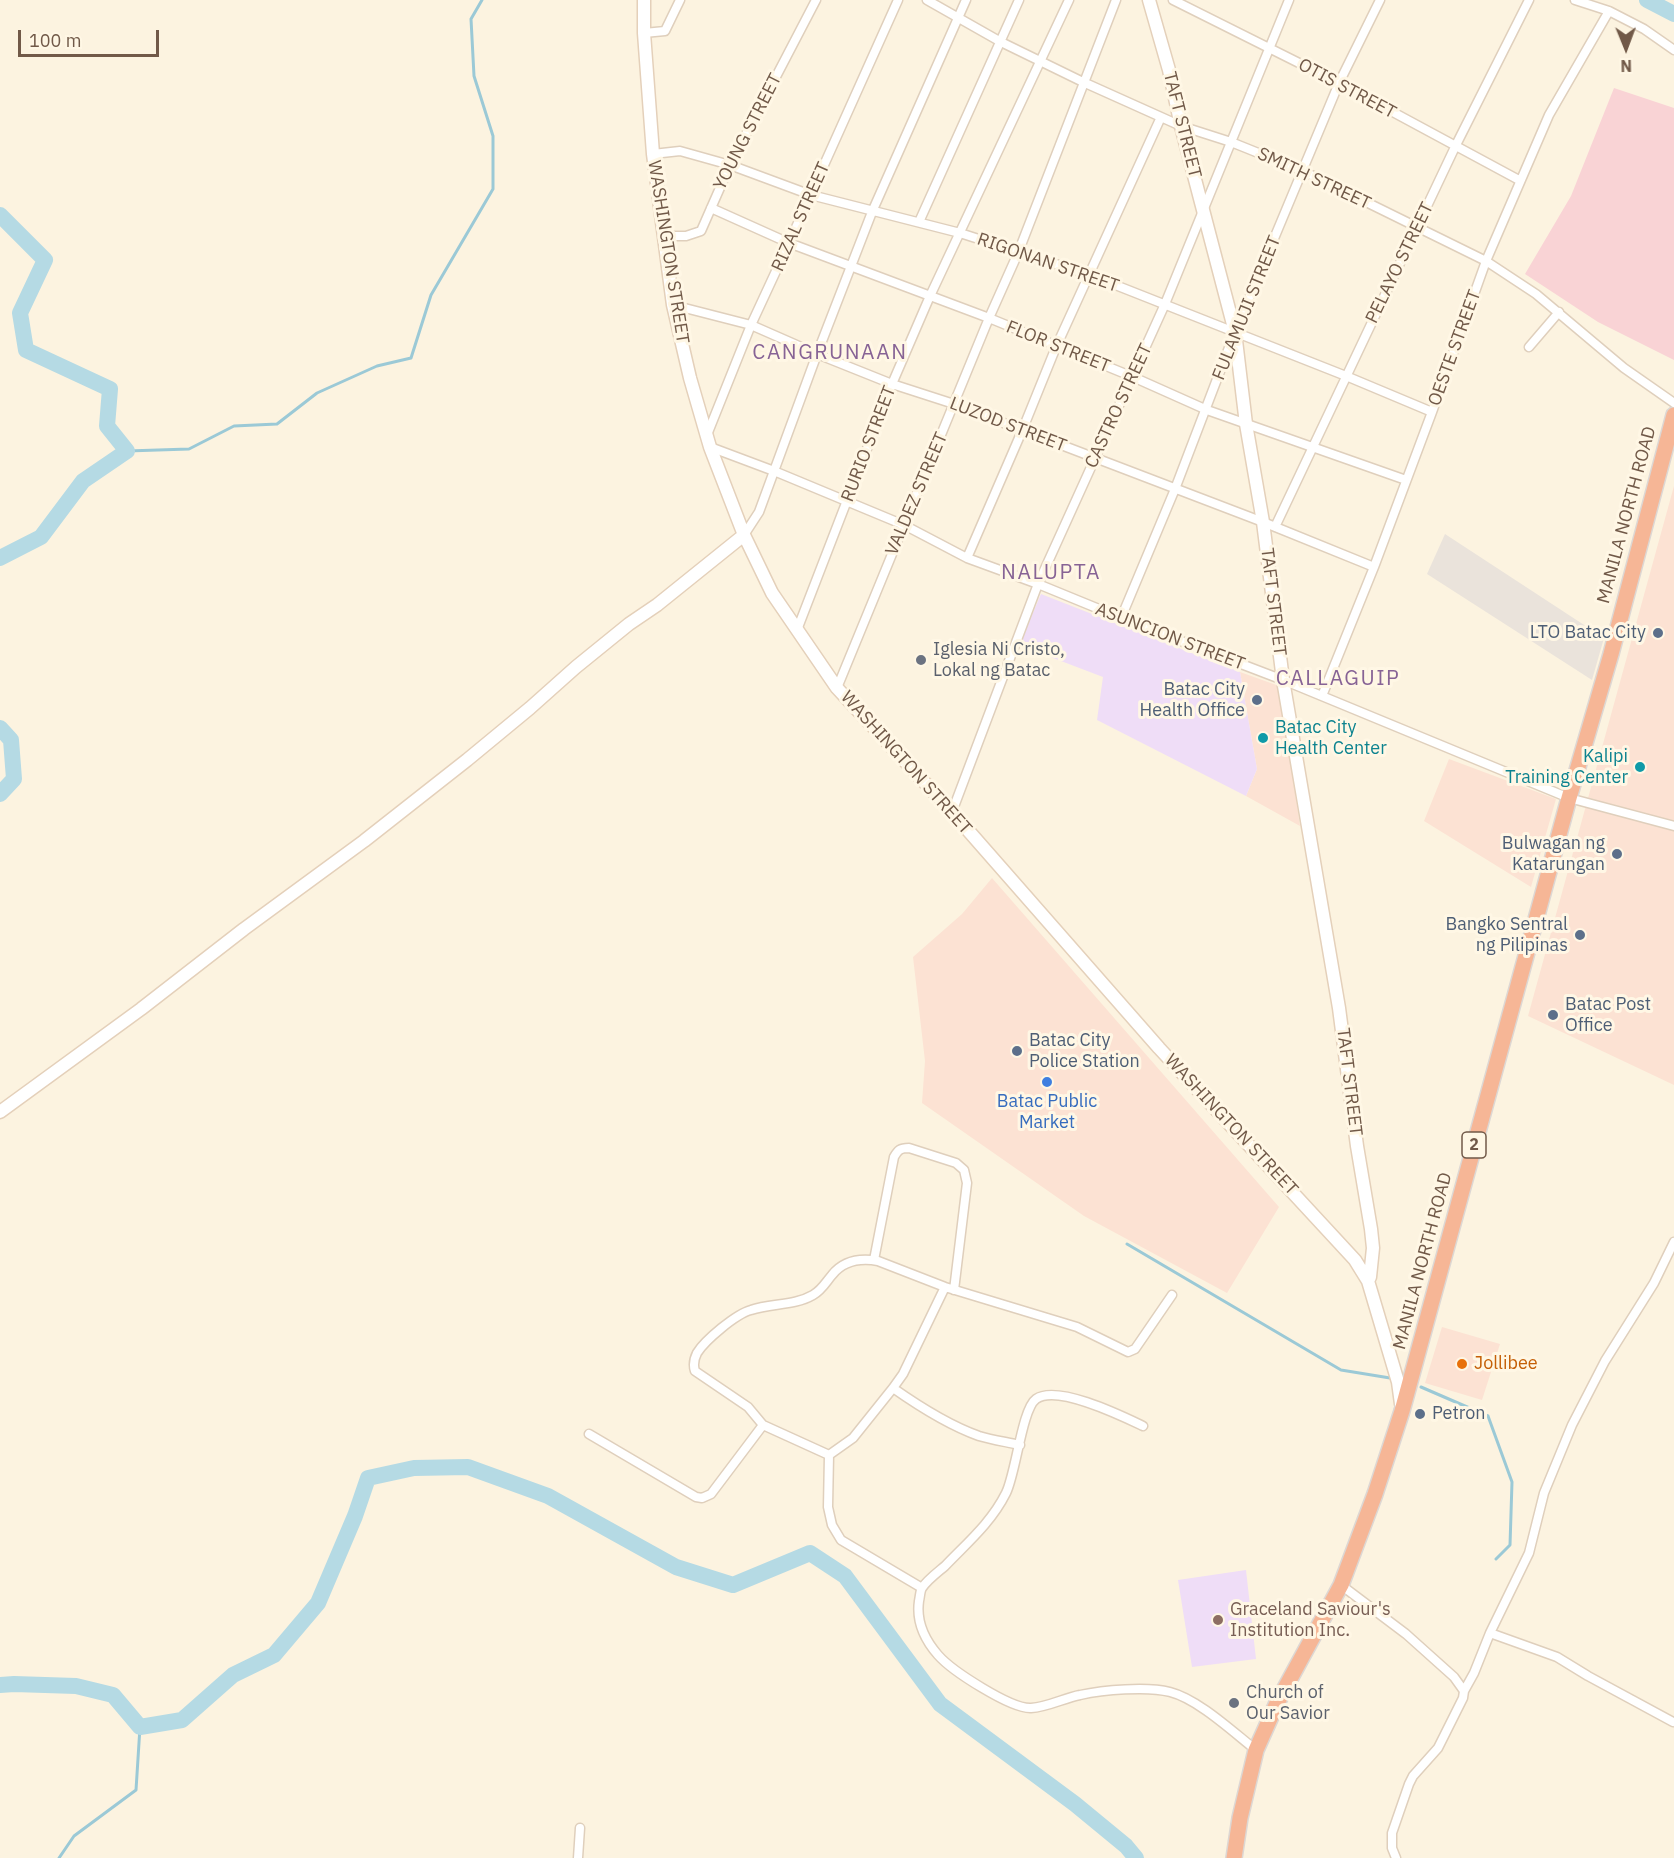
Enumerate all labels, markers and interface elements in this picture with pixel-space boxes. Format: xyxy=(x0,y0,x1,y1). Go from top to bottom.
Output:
scale bar xyxy=(21,18,162,56)
north arrow xyxy=(1596,18,1656,78)
text: 100 m xyxy=(29,29,81,52)
street label: OTIS STREET xyxy=(1294,54,1400,124)
text: N xyxy=(1620,56,1632,76)
street label: YOUNG STREET xyxy=(709,70,787,194)
street label: TAFT STREET xyxy=(1158,70,1206,180)
street label: SMITH STREET xyxy=(1254,143,1374,215)
street label: WASHINGTON STREET xyxy=(643,159,693,345)
street label: RIZAL STREET xyxy=(767,159,835,275)
street label: PELAYO STREET xyxy=(1361,199,1439,327)
street label: RIGONAN STREET xyxy=(974,229,1122,297)
street label: FULAMUJI STREET xyxy=(1208,233,1286,383)
street label: OESTE STREET xyxy=(1424,287,1486,409)
street label: FLOR STREET xyxy=(1003,316,1113,378)
district label: CANGRUNAAN xyxy=(752,340,908,366)
street label: CASTRO STREET xyxy=(1081,340,1157,472)
street label: RURIO STREET xyxy=(837,383,901,505)
street label: LUZOD STREET xyxy=(947,393,1069,457)
street label: MANILA NORTH ROAD xyxy=(1593,424,1661,606)
street label: VALDEZ STREET xyxy=(881,429,953,559)
street label: TAFT STREET xyxy=(1256,547,1290,657)
district label: NALUPTA xyxy=(1001,560,1101,586)
street label: ASUNCION STREET xyxy=(1092,599,1248,675)
place label: LTO Batac City xyxy=(1530,622,1646,644)
marker: LTO Batac City xyxy=(1651,626,1665,640)
place label: Iglesia Ni Cristo, Lokal ng Batac xyxy=(933,639,1065,682)
marker: Iglesia Ni Cristo, Lokal ng Batac xyxy=(914,653,928,667)
district label: CALLAGUIP xyxy=(1276,666,1400,692)
place label: Batac City Health Office xyxy=(1140,679,1245,722)
street label: WASHINGTON STREET xyxy=(836,687,976,839)
marker: Batac City Health Office xyxy=(1250,693,1264,707)
place label: Batac City Health Center xyxy=(1275,717,1387,760)
marker: Batac City Health Center xyxy=(1256,731,1270,745)
place label: Kalipi Training Center xyxy=(1505,746,1628,789)
marker: Kalipi Training Center xyxy=(1633,760,1647,774)
place label: Bulwagan ng Katarungan xyxy=(1502,833,1605,876)
marker: Bulwagan ng Katarungan xyxy=(1610,847,1624,861)
place label: Bangko Sentral ng Pilipinas xyxy=(1445,914,1568,956)
marker: Bangko Sentral ng Pilipinas xyxy=(1573,928,1587,942)
place label: Batac Post Office xyxy=(1565,994,1651,1036)
marker: Batac Post Office xyxy=(1546,1008,1560,1022)
street label: TAFT STREET xyxy=(1332,1027,1366,1137)
place label: Batac City Police Station xyxy=(1029,1030,1140,1072)
marker: Batac City Police Station xyxy=(1010,1044,1024,1058)
street label: WASHINGTON STREET xyxy=(1160,1050,1302,1200)
marker: Batac Public Market xyxy=(1040,1075,1054,1089)
place label: Batac Public Market xyxy=(997,1091,1097,1134)
road number: 2 xyxy=(1462,1132,1486,1158)
street label: MANILA NORTH ROAD xyxy=(1389,1170,1457,1352)
place label: Jollibee xyxy=(1474,1353,1538,1375)
marker: Jollibee xyxy=(1455,1357,1469,1371)
place label: Petron xyxy=(1432,1403,1486,1425)
marker: Petron xyxy=(1413,1407,1427,1421)
place label: Graceland Saviour's Institution Inc. xyxy=(1230,1599,1391,1642)
marker: Graceland Saviour's Institution Inc. xyxy=(1211,1613,1225,1627)
place label: Church of Our Savior xyxy=(1246,1682,1330,1724)
marker: Church of Our Savior xyxy=(1227,1696,1241,1710)

